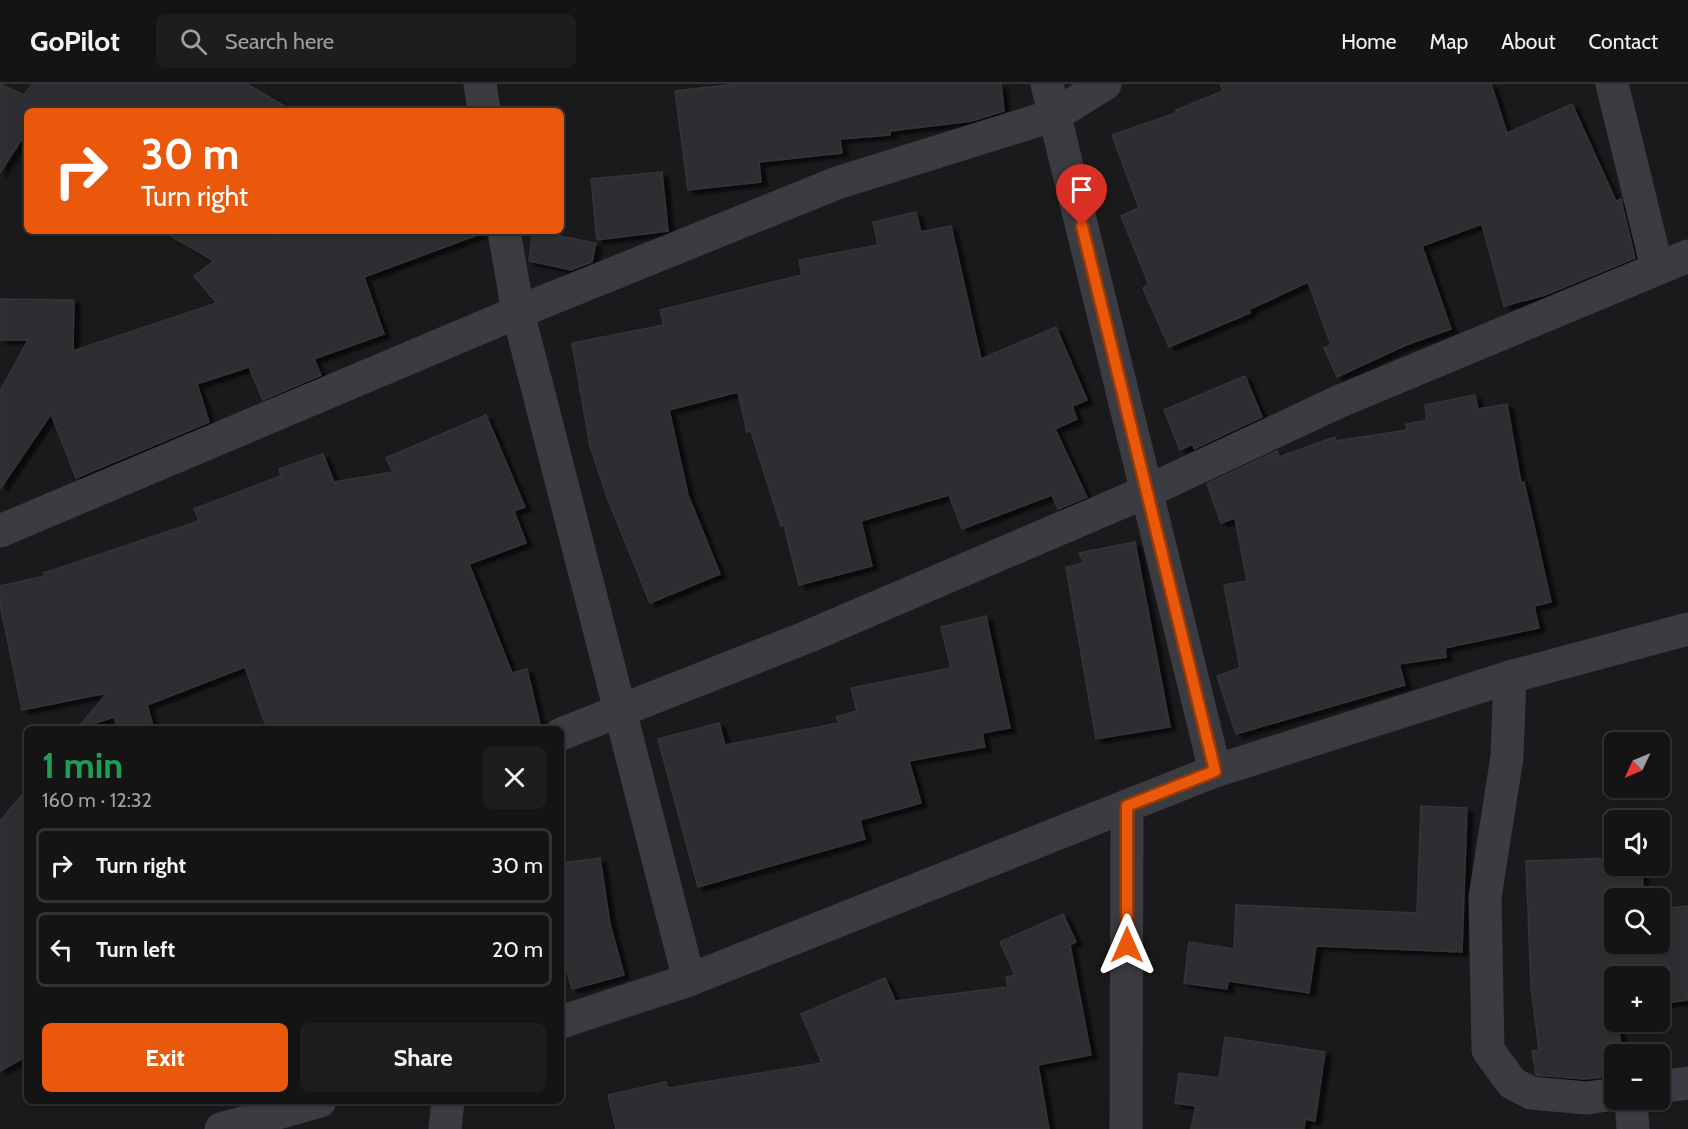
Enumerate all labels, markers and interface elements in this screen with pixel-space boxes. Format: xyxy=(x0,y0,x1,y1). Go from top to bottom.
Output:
search box xyxy=(156,14,576,68)
text: GoPilot xyxy=(30,24,120,58)
icon: search xyxy=(177,25,210,58)
text: Search here xyxy=(225,28,334,55)
text: Home xyxy=(1341,29,1397,54)
text: Map xyxy=(1430,29,1468,54)
text: About xyxy=(1501,29,1555,54)
text: Contact xyxy=(1588,29,1658,54)
text: 30 m xyxy=(141,128,239,180)
icon: right xyxy=(42,132,120,210)
pin xyxy=(1056,164,1107,226)
icon: arrive xyxy=(1065,173,1098,206)
text: Turn right xyxy=(141,180,248,213)
north arrow xyxy=(1604,732,1670,798)
map controls xyxy=(1604,732,1670,1110)
text: 1 min xyxy=(42,743,123,787)
button: close xyxy=(483,746,546,809)
text: 160 m · 12:32 xyxy=(42,788,152,812)
button: sound xyxy=(1604,810,1670,876)
icon: right xyxy=(45,849,78,882)
text: Turn right xyxy=(96,852,186,879)
text: 30 m xyxy=(491,852,543,879)
button: search xyxy=(1604,888,1670,954)
position arrow xyxy=(1095,913,1159,977)
icon: left xyxy=(45,933,78,966)
text: Turn left xyxy=(96,936,175,963)
text: 20 m xyxy=(492,936,543,963)
button: + xyxy=(1604,966,1670,1032)
button: Exit xyxy=(42,1023,288,1092)
button: Share xyxy=(300,1023,546,1092)
button: − xyxy=(1604,1044,1670,1110)

